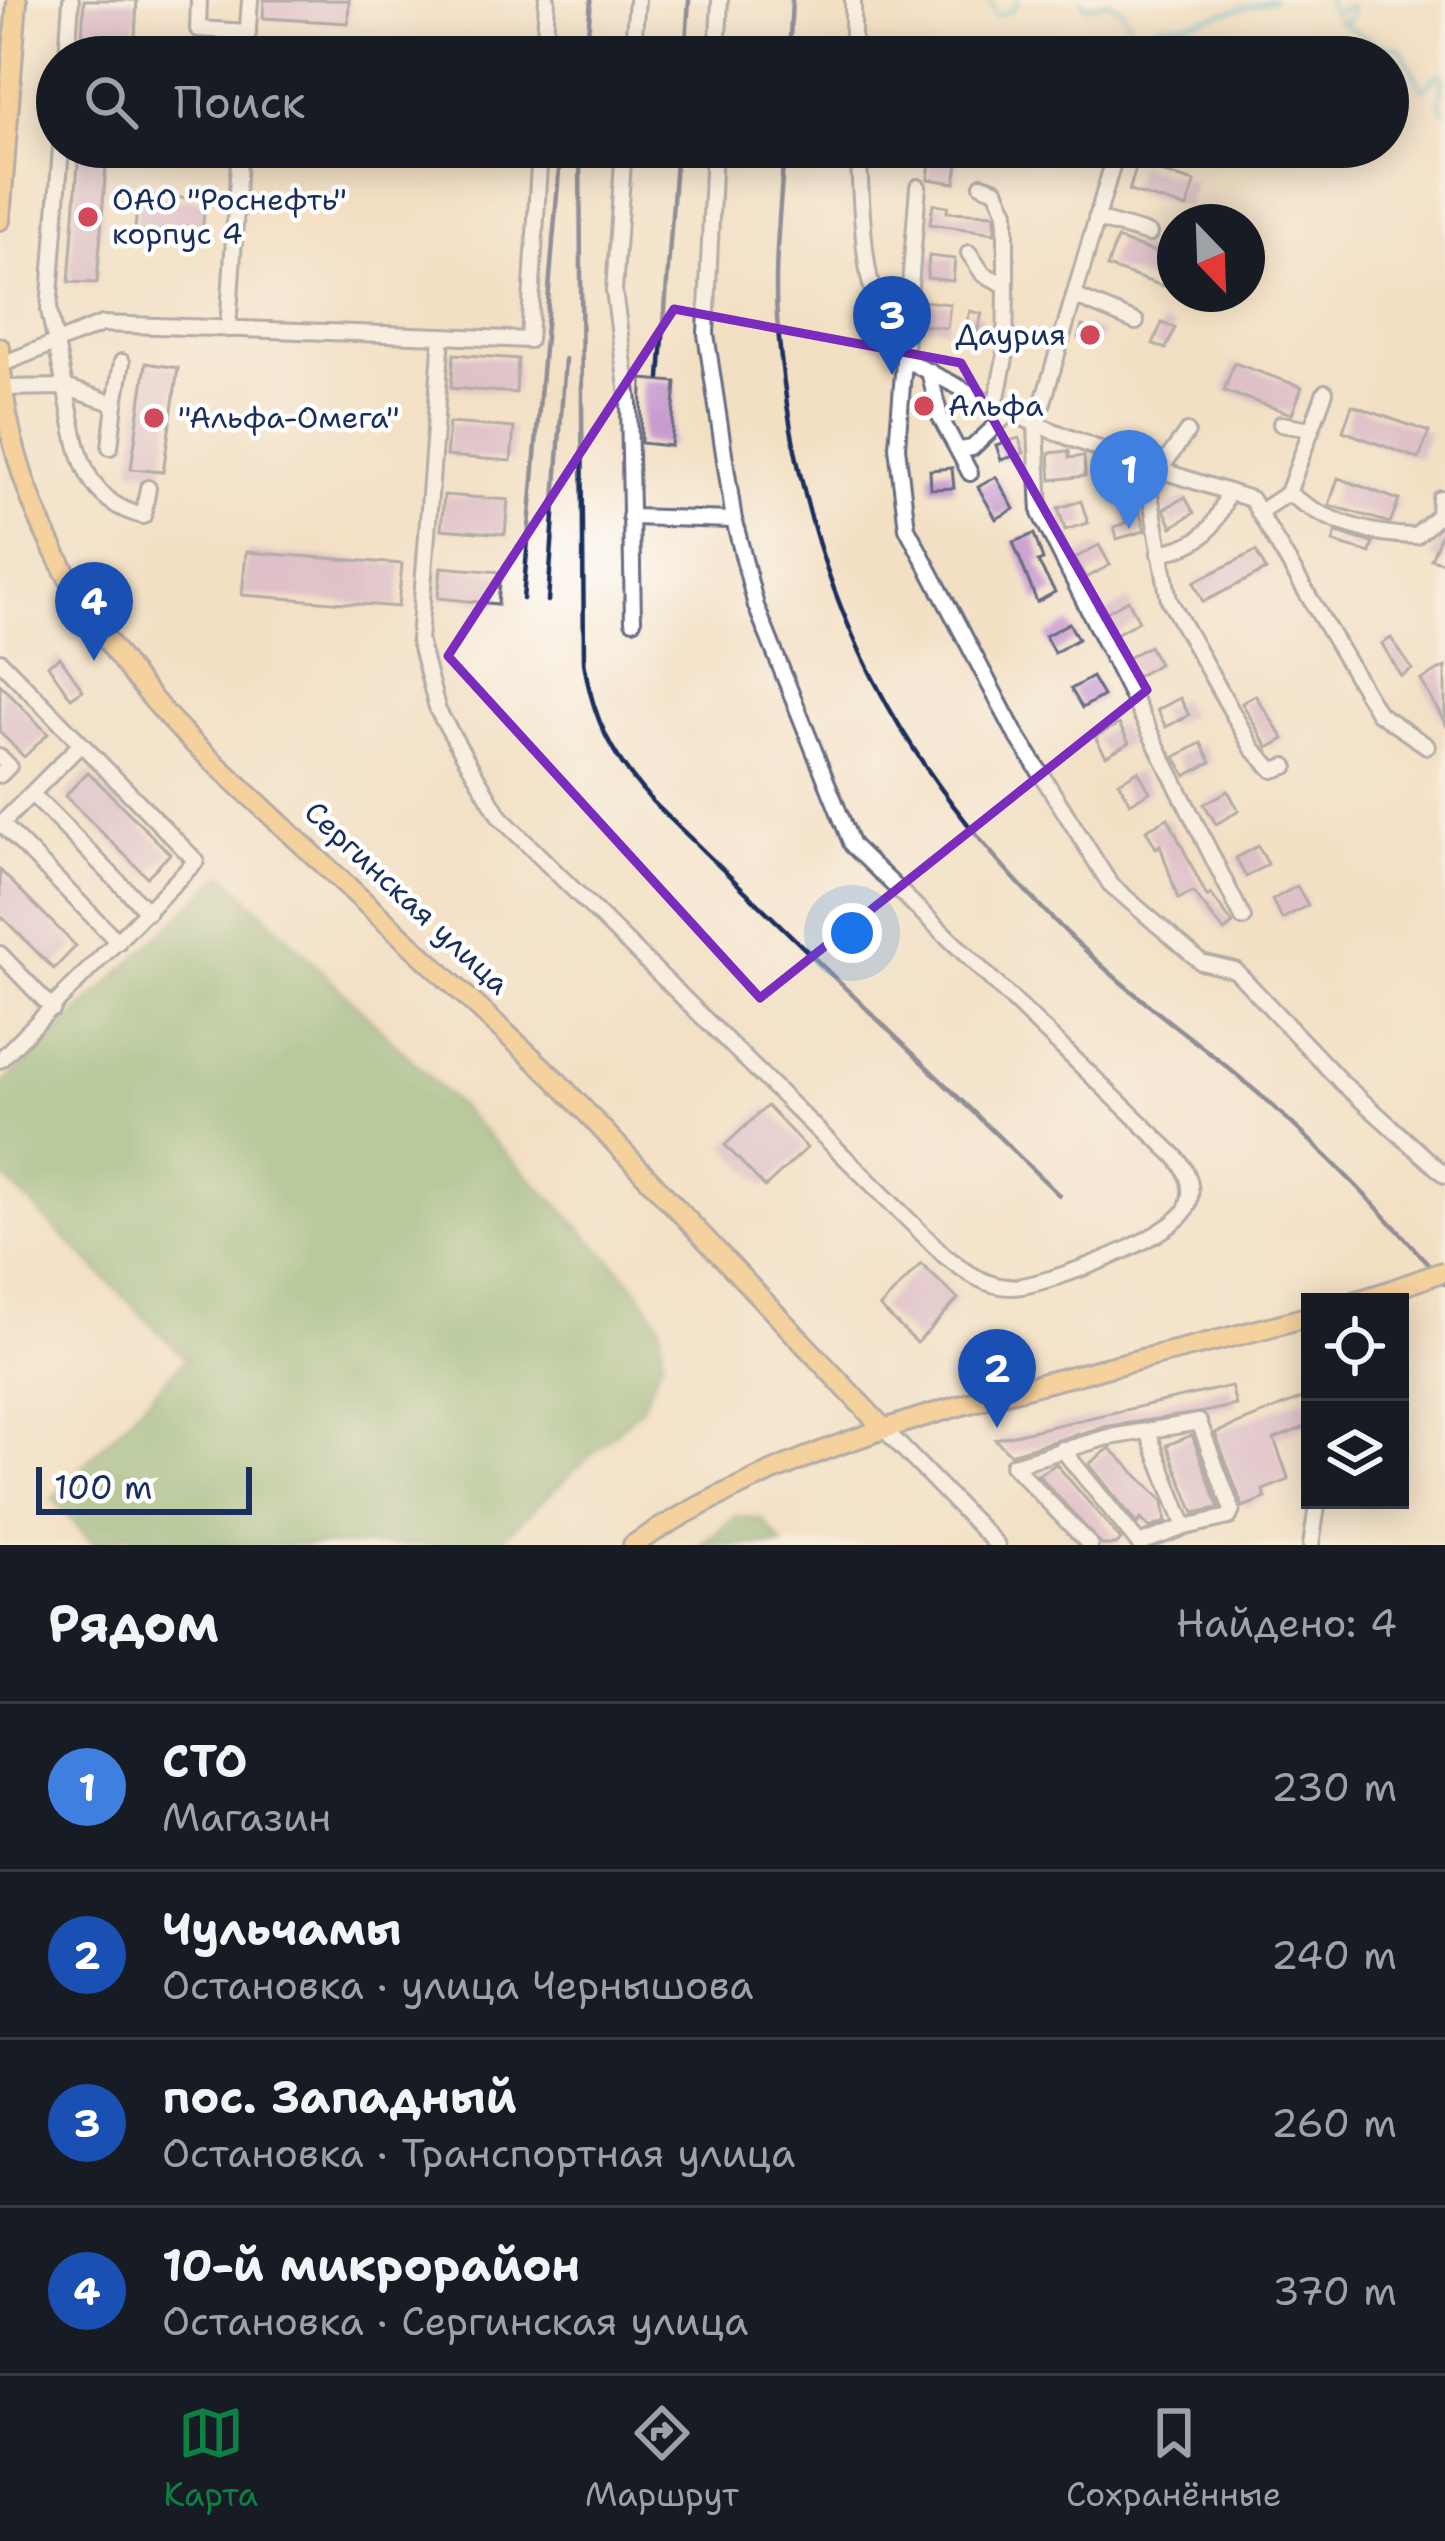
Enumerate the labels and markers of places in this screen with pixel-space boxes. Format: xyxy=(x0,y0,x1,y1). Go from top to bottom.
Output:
place label: ОАО "Роснефть" корпус 4 xyxy=(112,179,347,254)
marker: ОАО "Роснефть" корпус 4 xyxy=(75,204,101,230)
pin: 3 xyxy=(853,276,931,375)
place label: Даурия xyxy=(955,314,1066,355)
marker: Даурия xyxy=(1077,322,1103,348)
place label: Альфа xyxy=(948,385,1044,426)
marker: Альфа xyxy=(911,393,937,419)
place label: "Альфа-Омега" xyxy=(178,397,400,438)
marker: "Альфа-Омега" xyxy=(141,405,167,431)
pin: 1 xyxy=(1090,430,1168,529)
pin: 4 xyxy=(55,562,133,661)
pin: 2 xyxy=(958,1329,1036,1428)

